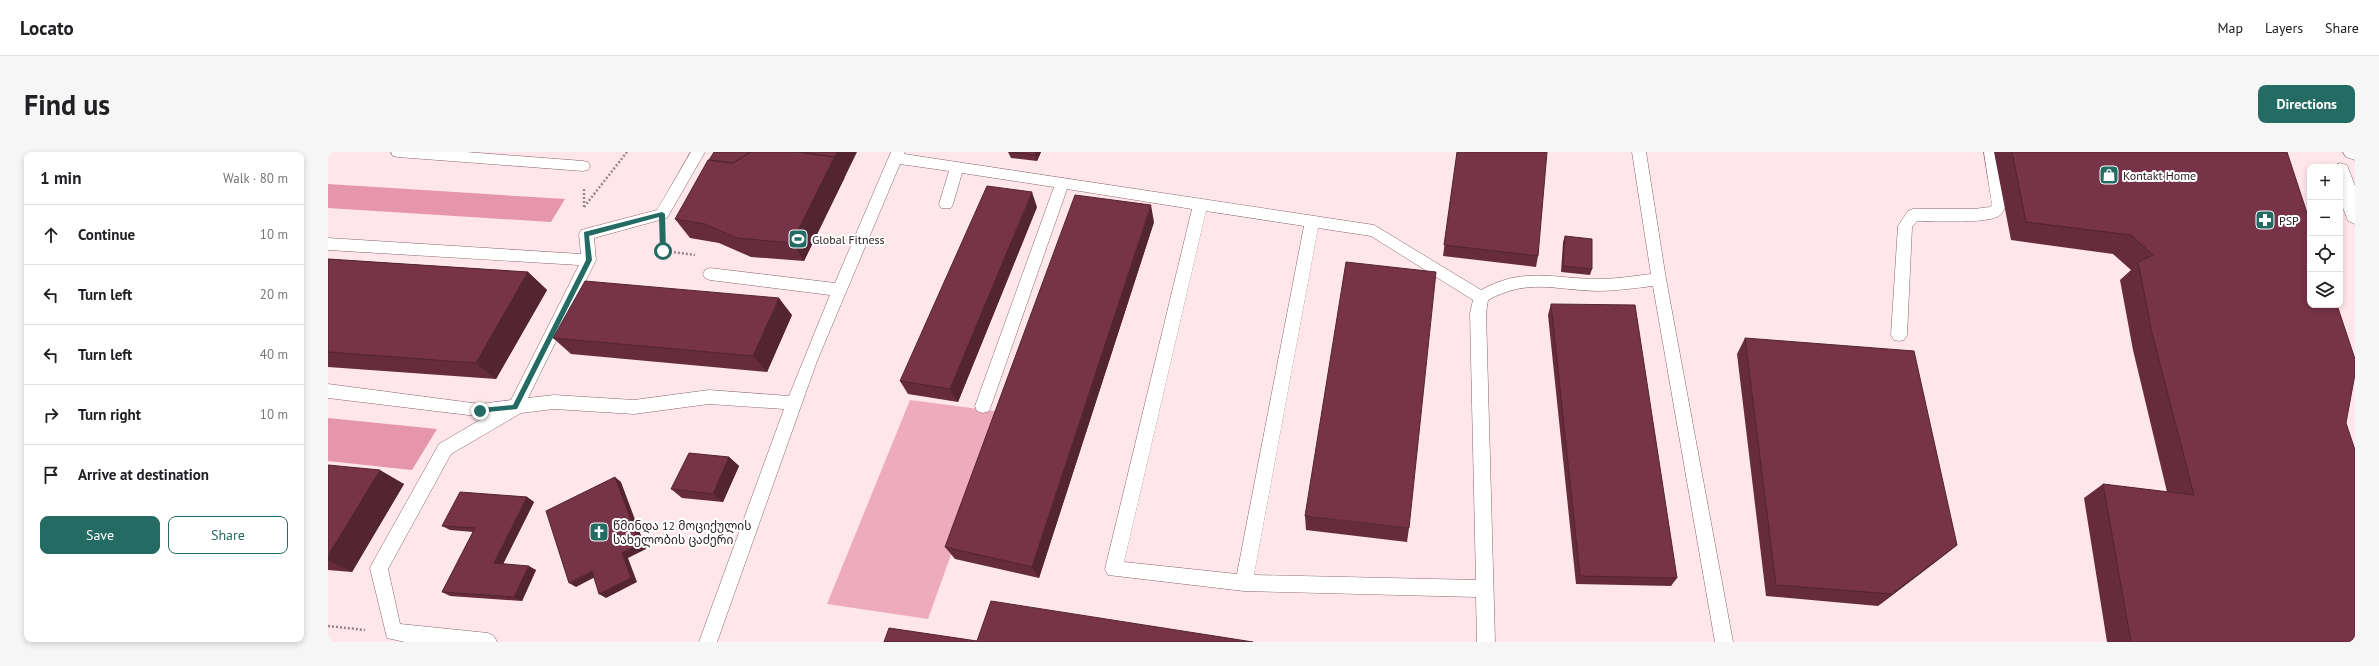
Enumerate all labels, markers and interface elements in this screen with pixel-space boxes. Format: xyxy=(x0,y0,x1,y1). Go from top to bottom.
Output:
text: Locato xyxy=(20,16,74,40)
text: Map xyxy=(2217,19,2243,37)
text: Layers xyxy=(2265,19,2303,37)
text: Share xyxy=(2325,19,2359,37)
button: Directions xyxy=(2258,85,2355,123)
text: Find us xyxy=(24,86,110,123)
shop icon: Kontakt Home xyxy=(2098,164,2120,186)
map controls xyxy=(2307,164,2343,308)
button: + xyxy=(2307,164,2343,200)
text: 1 min xyxy=(40,167,81,189)
place label: Kontakt Home xyxy=(2123,168,2196,183)
text: Walk · 80 m xyxy=(223,170,288,187)
button: − xyxy=(2307,200,2343,236)
pharmacy icon: PSP xyxy=(2254,209,2276,231)
place label: PSP xyxy=(2279,213,2299,228)
icon: ahead xyxy=(40,224,62,246)
text: Continue xyxy=(78,225,135,244)
text: 10 m xyxy=(260,226,288,243)
sports icon: Global Fitness xyxy=(787,228,809,250)
place label: Global Fitness xyxy=(812,232,885,247)
button: locate xyxy=(2307,236,2343,272)
route start xyxy=(654,242,672,260)
button: layers xyxy=(2307,272,2343,308)
icon: left xyxy=(40,284,62,306)
text: Turn left xyxy=(78,285,132,304)
text: 20 m xyxy=(260,286,288,303)
icon: left xyxy=(40,344,62,366)
text: Turn left xyxy=(78,345,132,364)
text: 40 m xyxy=(260,346,288,363)
route end xyxy=(471,402,489,420)
icon: right xyxy=(40,404,62,426)
text: Turn right xyxy=(78,405,141,424)
text: 10 m xyxy=(260,406,288,423)
icon: arrive xyxy=(40,464,62,486)
text: Arrive at destination xyxy=(78,465,209,484)
button: Save xyxy=(40,516,160,554)
button: Share xyxy=(168,516,288,554)
place label: წმინდა 12 მოციქულის სახელობის ცაძერი xyxy=(613,518,751,548)
church icon: წმინდა 12 მოციქულის სახელობის ცაძერი xyxy=(588,521,610,543)

